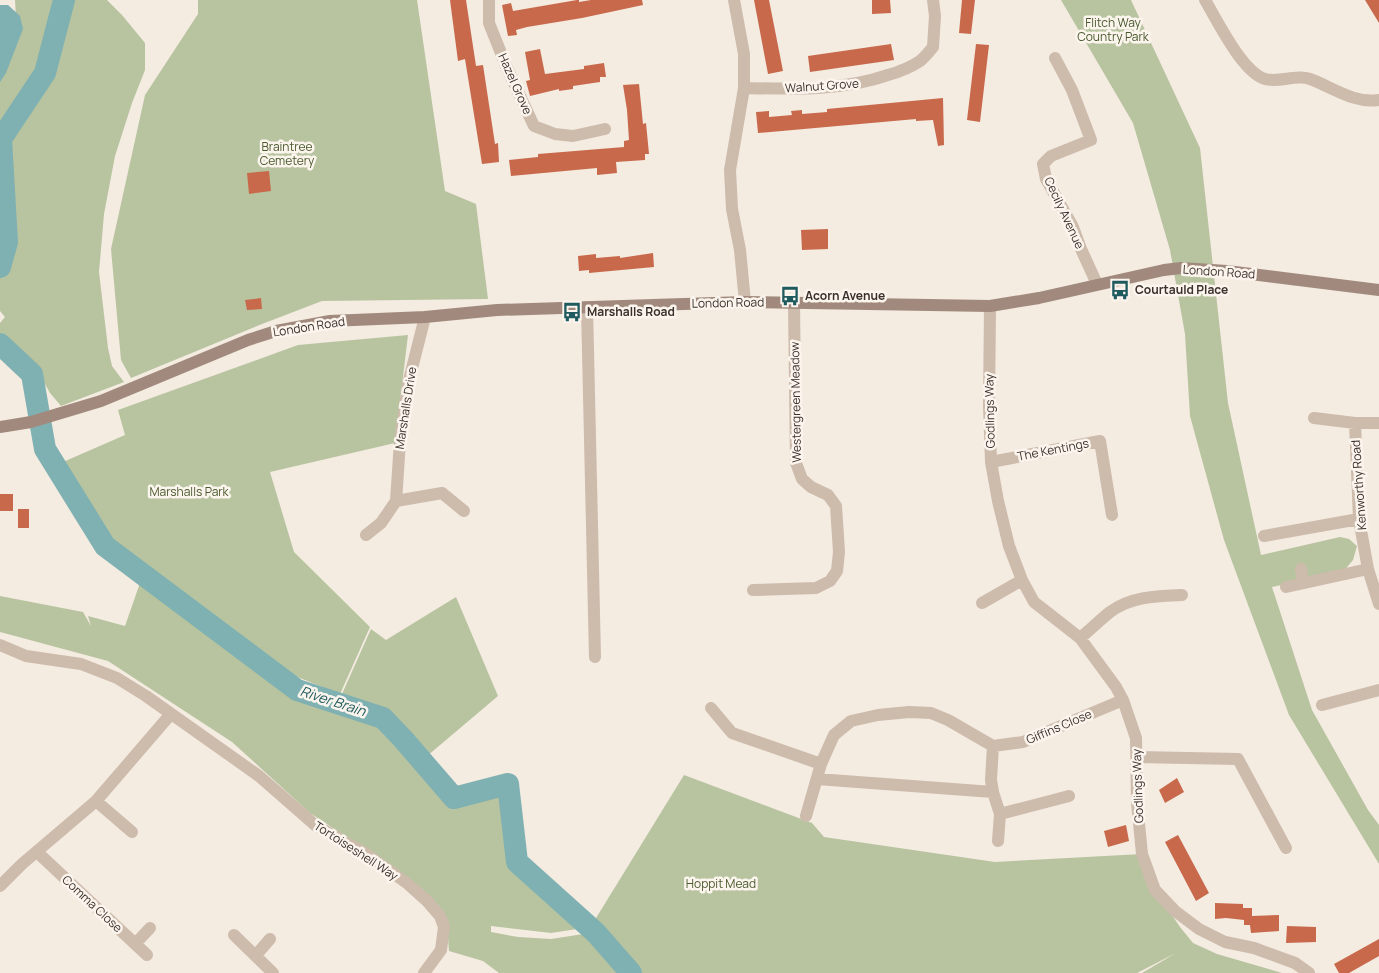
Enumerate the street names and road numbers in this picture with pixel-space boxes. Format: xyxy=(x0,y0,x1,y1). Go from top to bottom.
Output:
street label: Hazel Grove xyxy=(494,50,537,117)
street label: Walnut Grove xyxy=(784,74,859,97)
street label: Cecily Avenue xyxy=(1040,174,1089,251)
street label: London Road xyxy=(1182,260,1256,283)
street label: London Road xyxy=(692,293,764,312)
street label: London Road xyxy=(272,312,346,341)
street label: Westergreen Meadow xyxy=(786,341,805,463)
street label: Marshalls Drive xyxy=(391,365,420,450)
street label: Godlings Way xyxy=(980,373,999,448)
street label: The Kentings xyxy=(1016,434,1090,465)
street label: Kenworthy Road xyxy=(1347,439,1370,531)
street label: Giffins Close xyxy=(1023,705,1094,748)
street label: Godlings Way xyxy=(1128,748,1147,824)
street label: Tortoiseshell Way xyxy=(311,817,402,885)
street label: Comma Close xyxy=(58,871,126,936)

